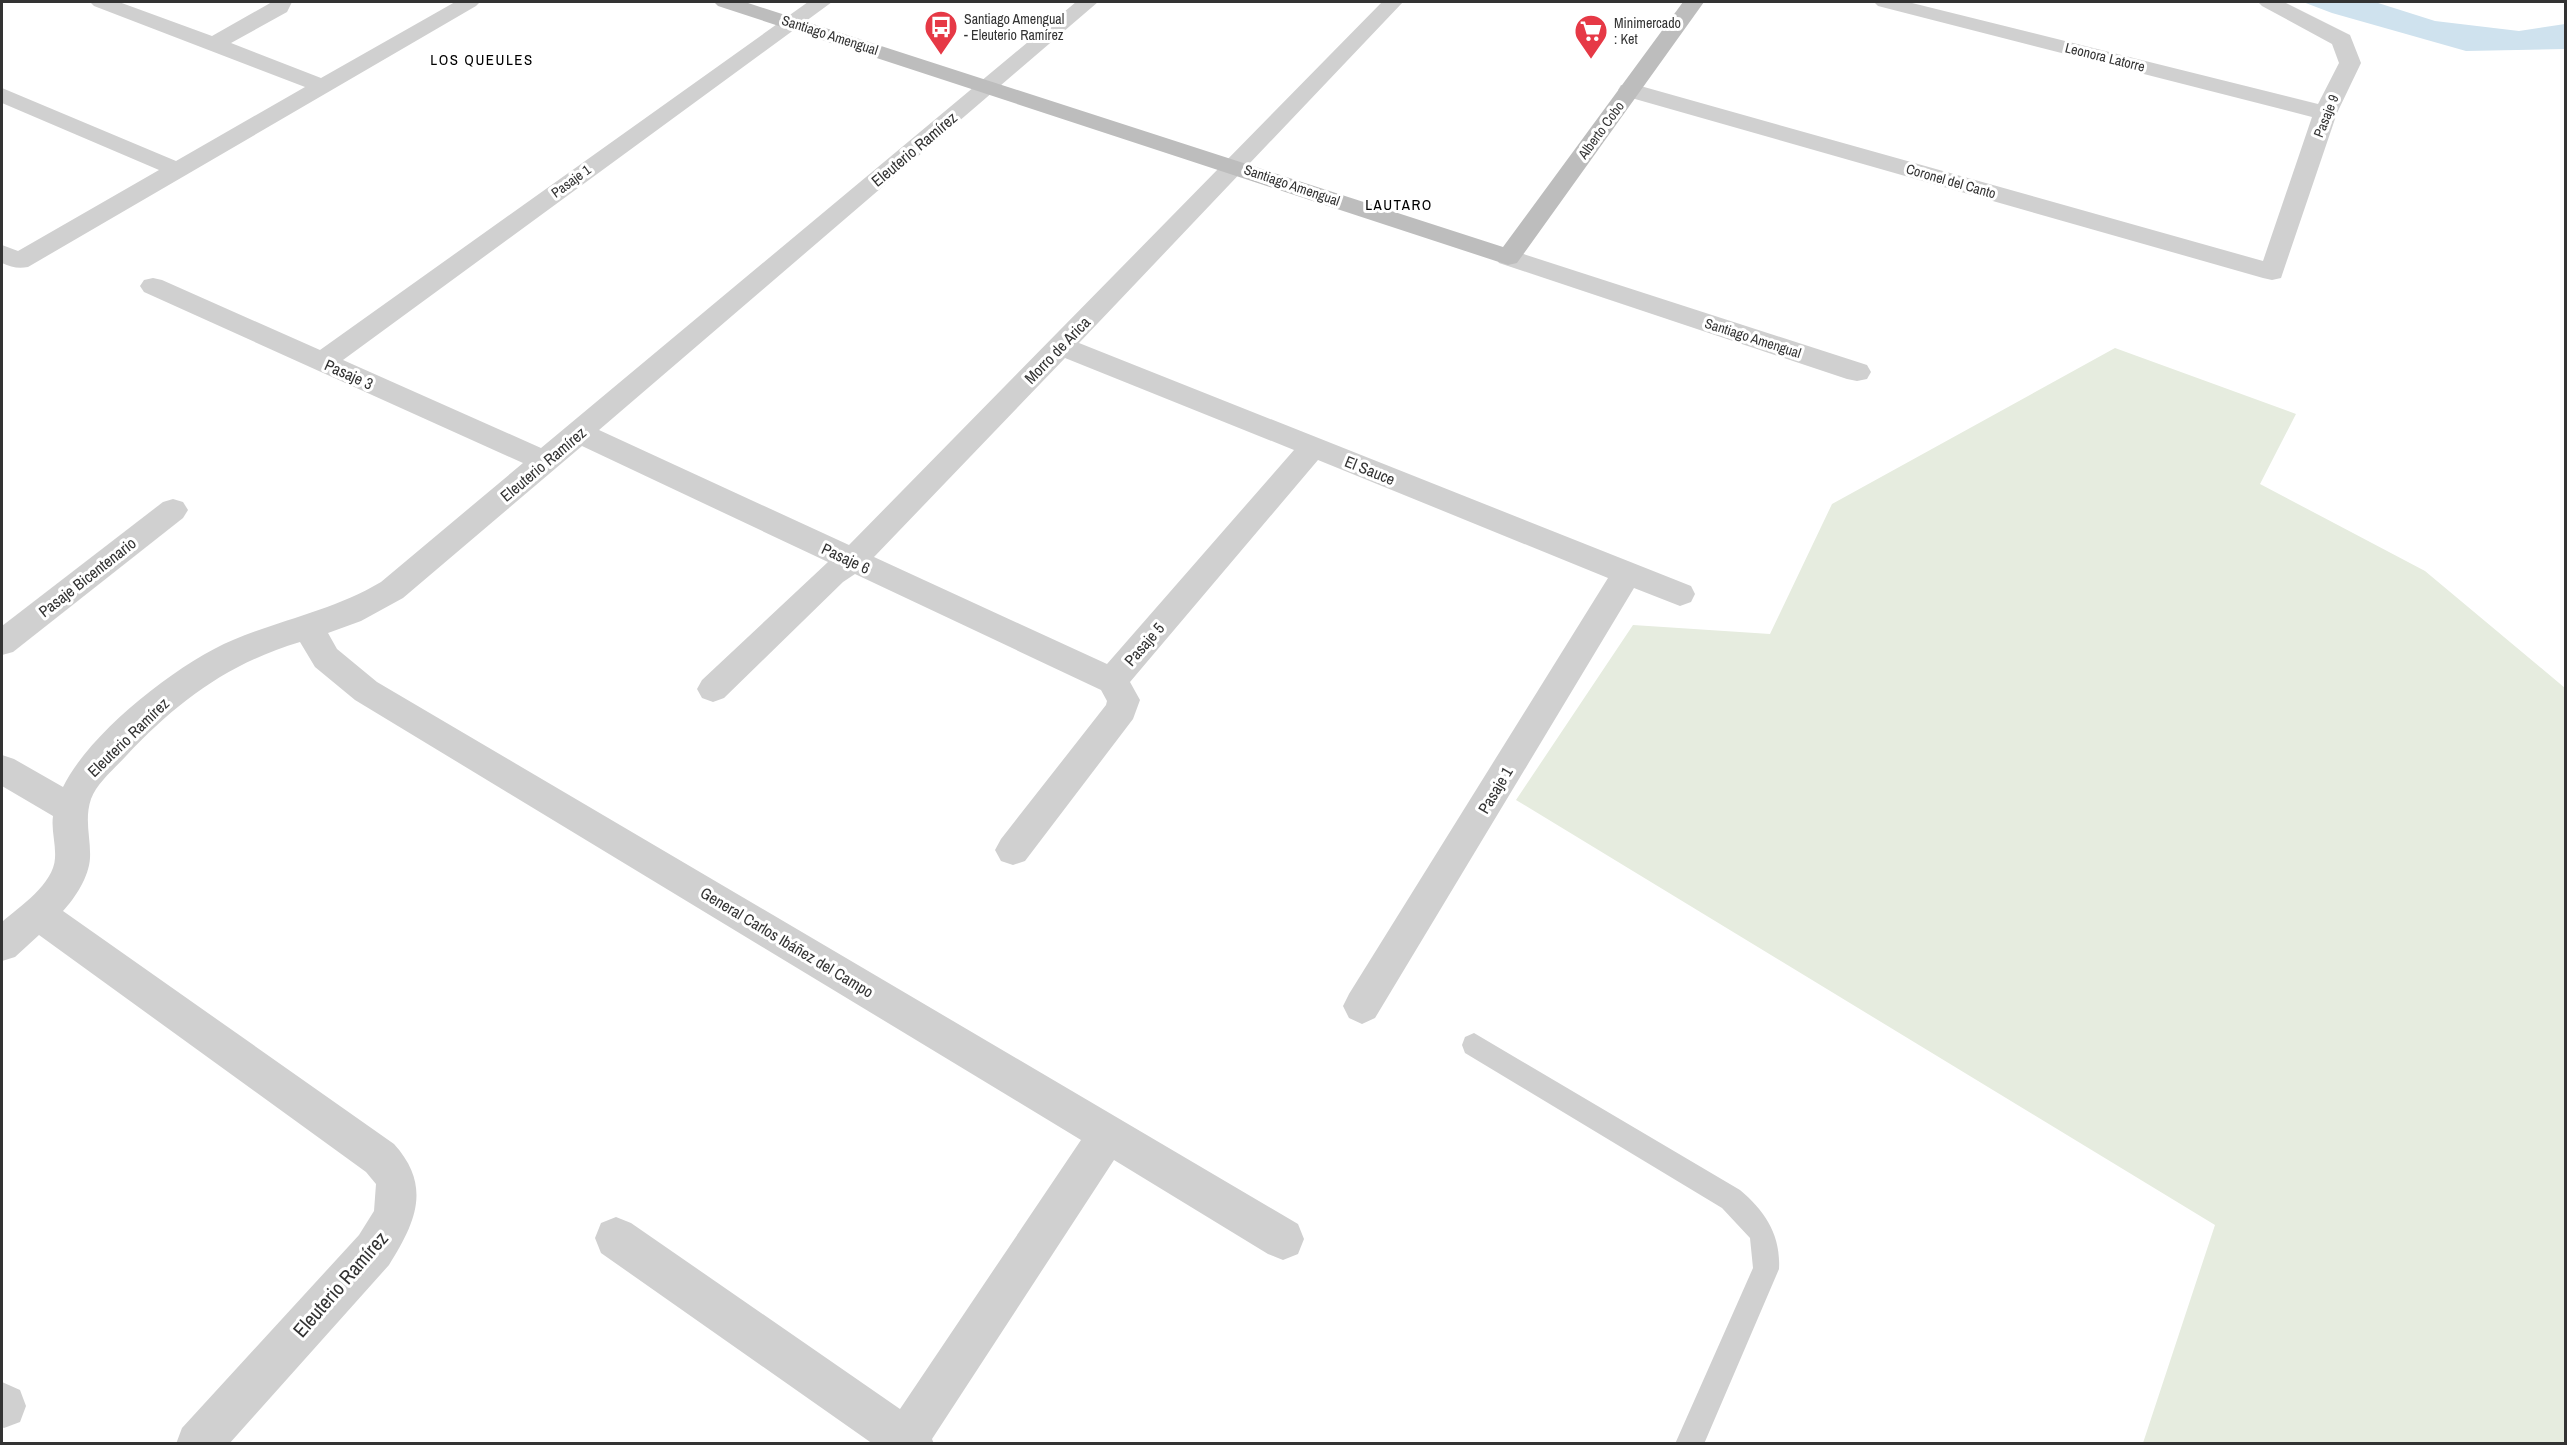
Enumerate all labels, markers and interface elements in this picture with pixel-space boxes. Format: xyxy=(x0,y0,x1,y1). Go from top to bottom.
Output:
bus stop icon: Santiago Amengual - Eleuterio Ramírez xyxy=(923,9,959,56)
place label: Santiago Amengual - Eleuterio Ramírez xyxy=(964,10,1064,44)
street label: Santiago Amengual xyxy=(780,11,880,59)
supermarket icon: Minimercado : Ket xyxy=(1573,13,1609,60)
place label: Minimercado : Ket xyxy=(1614,14,1681,48)
street label: Leonora Latorre xyxy=(2063,38,2147,76)
district label: LOS QUEULES xyxy=(430,49,534,70)
street label: Pasaje 9 xyxy=(2309,92,2343,140)
street label: Alberto Cobo xyxy=(1573,98,1628,163)
street label: Eleuterio Ramírez xyxy=(866,106,962,191)
street label: Pasaje 1 xyxy=(548,160,595,201)
street label: Santiago Amengual xyxy=(1242,160,1342,210)
street label: Coronel del Canto xyxy=(1904,160,1998,202)
district label: LAUTARO xyxy=(1365,194,1433,215)
street label: Morro de Arica xyxy=(1019,311,1095,389)
street label: Santiago Amengual xyxy=(1703,314,1803,362)
street label: Pasaje 3 xyxy=(321,354,377,394)
street label: Eleuterio Ramírez xyxy=(495,421,591,506)
street label: El Sauce xyxy=(1342,450,1398,490)
street label: Pasaje Bicentenario xyxy=(34,532,140,622)
street label: Pasaje 6 xyxy=(818,537,874,579)
street label: Pasaje 5 xyxy=(1119,618,1169,670)
street label: Eleuterio Ramírez xyxy=(82,692,174,782)
street label: Pasaje 1 xyxy=(1472,762,1518,818)
street label: General Carlos Ibáñez del Campo xyxy=(696,881,878,1003)
street label: Eleuterio Ramírez xyxy=(286,1225,394,1343)

